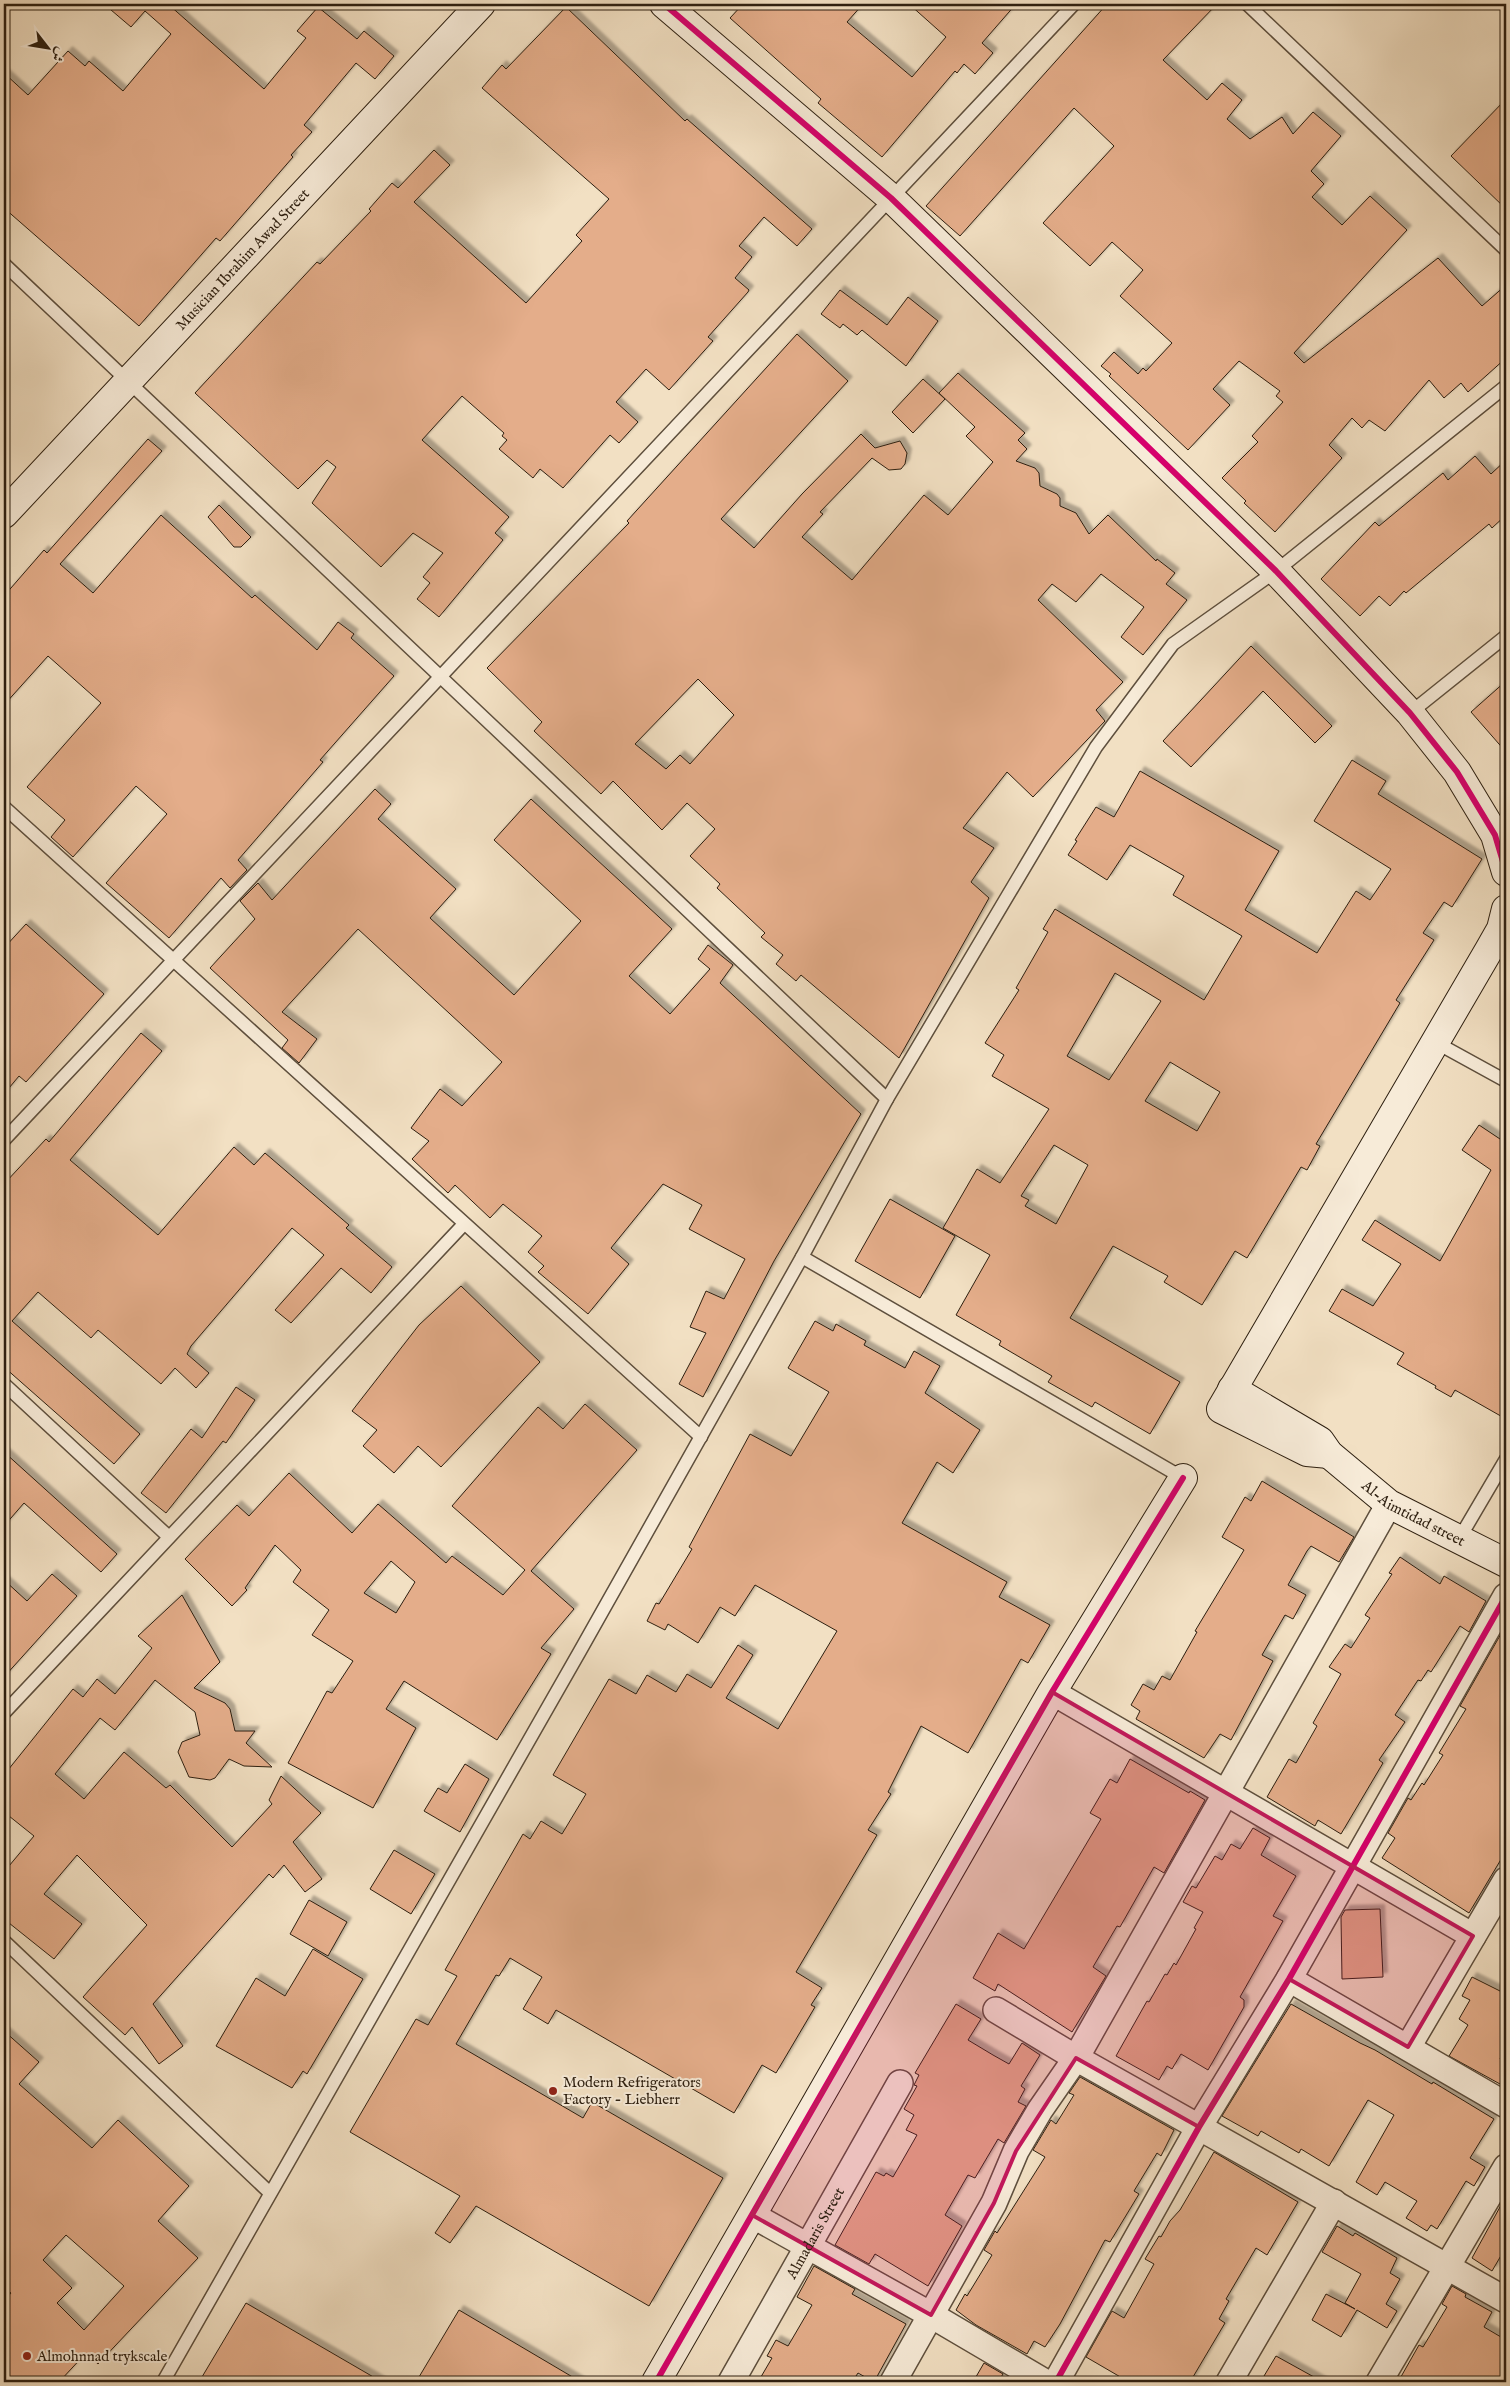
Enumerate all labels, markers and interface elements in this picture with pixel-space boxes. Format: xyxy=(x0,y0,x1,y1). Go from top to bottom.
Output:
north arrow xyxy=(22,22,72,72)
text: ش xyxy=(47,44,70,65)
street label: Musician Ibrahim Awad Street xyxy=(172,184,313,334)
street label: Al-Aimtidad street xyxy=(1357,1475,1468,1550)
place label: Modern Refrigerators Factory - Liebherr xyxy=(563,2073,701,2109)
marker: Modern Refrigerators Factory - Liebherr xyxy=(547,2085,559,2097)
street label: Almadaris Street xyxy=(781,2184,849,2283)
place label: Almohnnad trykscale xyxy=(36,2347,168,2366)
marker: Almohnnad trykscale xyxy=(21,2350,33,2362)

